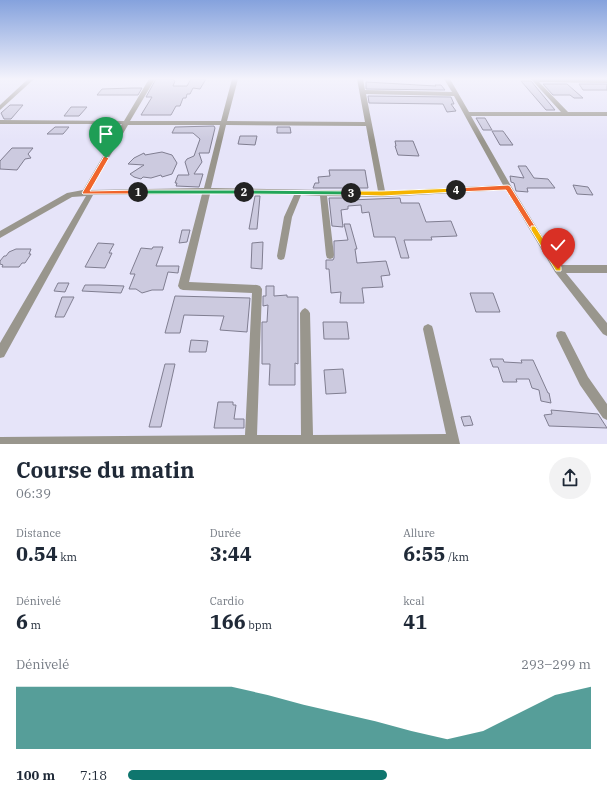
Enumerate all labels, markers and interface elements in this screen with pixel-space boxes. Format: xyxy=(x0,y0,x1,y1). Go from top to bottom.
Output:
pin xyxy=(89,117,123,158)
icon: arrive xyxy=(95,123,117,145)
pin: 4 xyxy=(446,180,466,200)
pin: 1 xyxy=(128,182,148,202)
pin: 2 xyxy=(234,182,254,202)
pin: 3 xyxy=(341,183,361,203)
text: 4 xyxy=(453,183,459,197)
text: 1 xyxy=(135,185,141,199)
text: 2 xyxy=(241,185,247,199)
text: 3 xyxy=(348,186,354,200)
pin xyxy=(541,228,575,269)
icon: check xyxy=(547,234,569,256)
text: Course du matin xyxy=(16,455,195,484)
button: share xyxy=(549,457,591,499)
text: 06:39 xyxy=(16,485,51,502)
text: Distance xyxy=(16,526,61,540)
text: Durée xyxy=(210,526,241,540)
text: Allure xyxy=(403,526,435,540)
text: 0.54 xyxy=(16,540,58,567)
text: 3:44 xyxy=(210,540,252,567)
text: 6:55 xyxy=(403,540,445,567)
text: km xyxy=(58,550,77,564)
text: /km xyxy=(445,550,469,564)
text: Dénivelé xyxy=(16,594,61,608)
text: Cardio xyxy=(210,594,244,608)
text: kcal xyxy=(403,594,425,608)
text: 6 xyxy=(16,608,28,635)
text: 166 xyxy=(210,608,246,635)
text: 41 xyxy=(403,608,427,635)
text: m xyxy=(28,618,41,632)
text: bpm xyxy=(246,618,272,632)
text: Dénivelé xyxy=(16,656,69,673)
text: 293–299 m xyxy=(521,656,591,673)
text: 100 m xyxy=(16,767,55,784)
text: 7:18 xyxy=(80,767,107,784)

